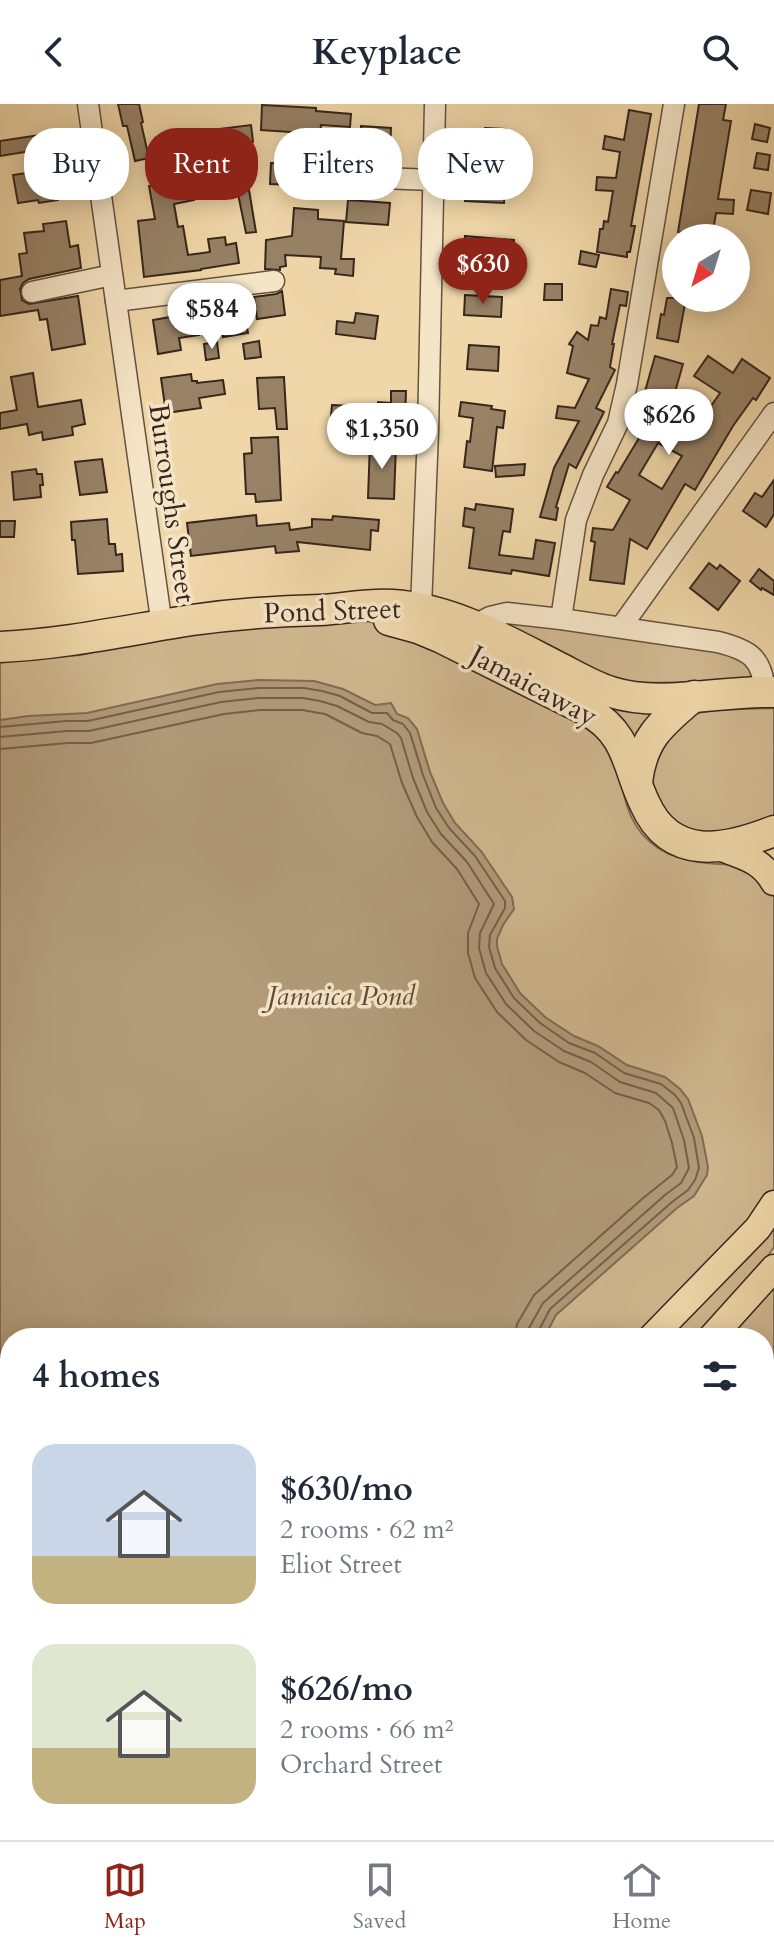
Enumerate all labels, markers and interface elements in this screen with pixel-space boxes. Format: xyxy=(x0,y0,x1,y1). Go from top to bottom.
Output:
text: Keyplace xyxy=(312,28,462,77)
icon: back xyxy=(32,30,76,74)
icon: search xyxy=(698,30,742,74)
chip: Buy xyxy=(24,128,129,200)
chip: Rent xyxy=(145,128,258,200)
chip: Filters xyxy=(274,128,402,200)
chip: New xyxy=(418,128,533,200)
north arrow xyxy=(662,224,750,312)
map controls xyxy=(662,224,750,312)
pin: $630 xyxy=(436,238,530,306)
text: $630 xyxy=(456,246,510,281)
pin: $584 xyxy=(165,283,259,351)
text: $584 xyxy=(185,291,239,326)
pin: $626 xyxy=(622,389,716,457)
text: $626 xyxy=(642,397,696,432)
street label: Burroughs Street xyxy=(139,401,205,605)
pin: $1,350 xyxy=(317,403,447,471)
text: $1,350 xyxy=(345,411,419,446)
street label: Pond Street xyxy=(263,590,402,632)
street label: Jamaicaway xyxy=(460,634,604,735)
park label: Jamaica Pond xyxy=(261,977,416,1015)
text: 4 homes xyxy=(32,1353,160,1399)
icon: filters xyxy=(698,1354,742,1398)
text: $630/mo xyxy=(280,1466,413,1512)
icon: home xyxy=(96,1476,192,1572)
text: 2 rooms · 62 m² xyxy=(280,1512,453,1547)
text: Eliot Street xyxy=(280,1547,402,1582)
text: $626/mo xyxy=(280,1666,413,1712)
icon: home xyxy=(96,1676,192,1772)
text: 2 rooms · 66 m² xyxy=(280,1712,453,1747)
text: Orchard Street xyxy=(280,1747,442,1782)
tab: Map xyxy=(103,1858,147,1936)
tab: Saved xyxy=(353,1858,406,1936)
tab: Home xyxy=(612,1858,671,1936)

